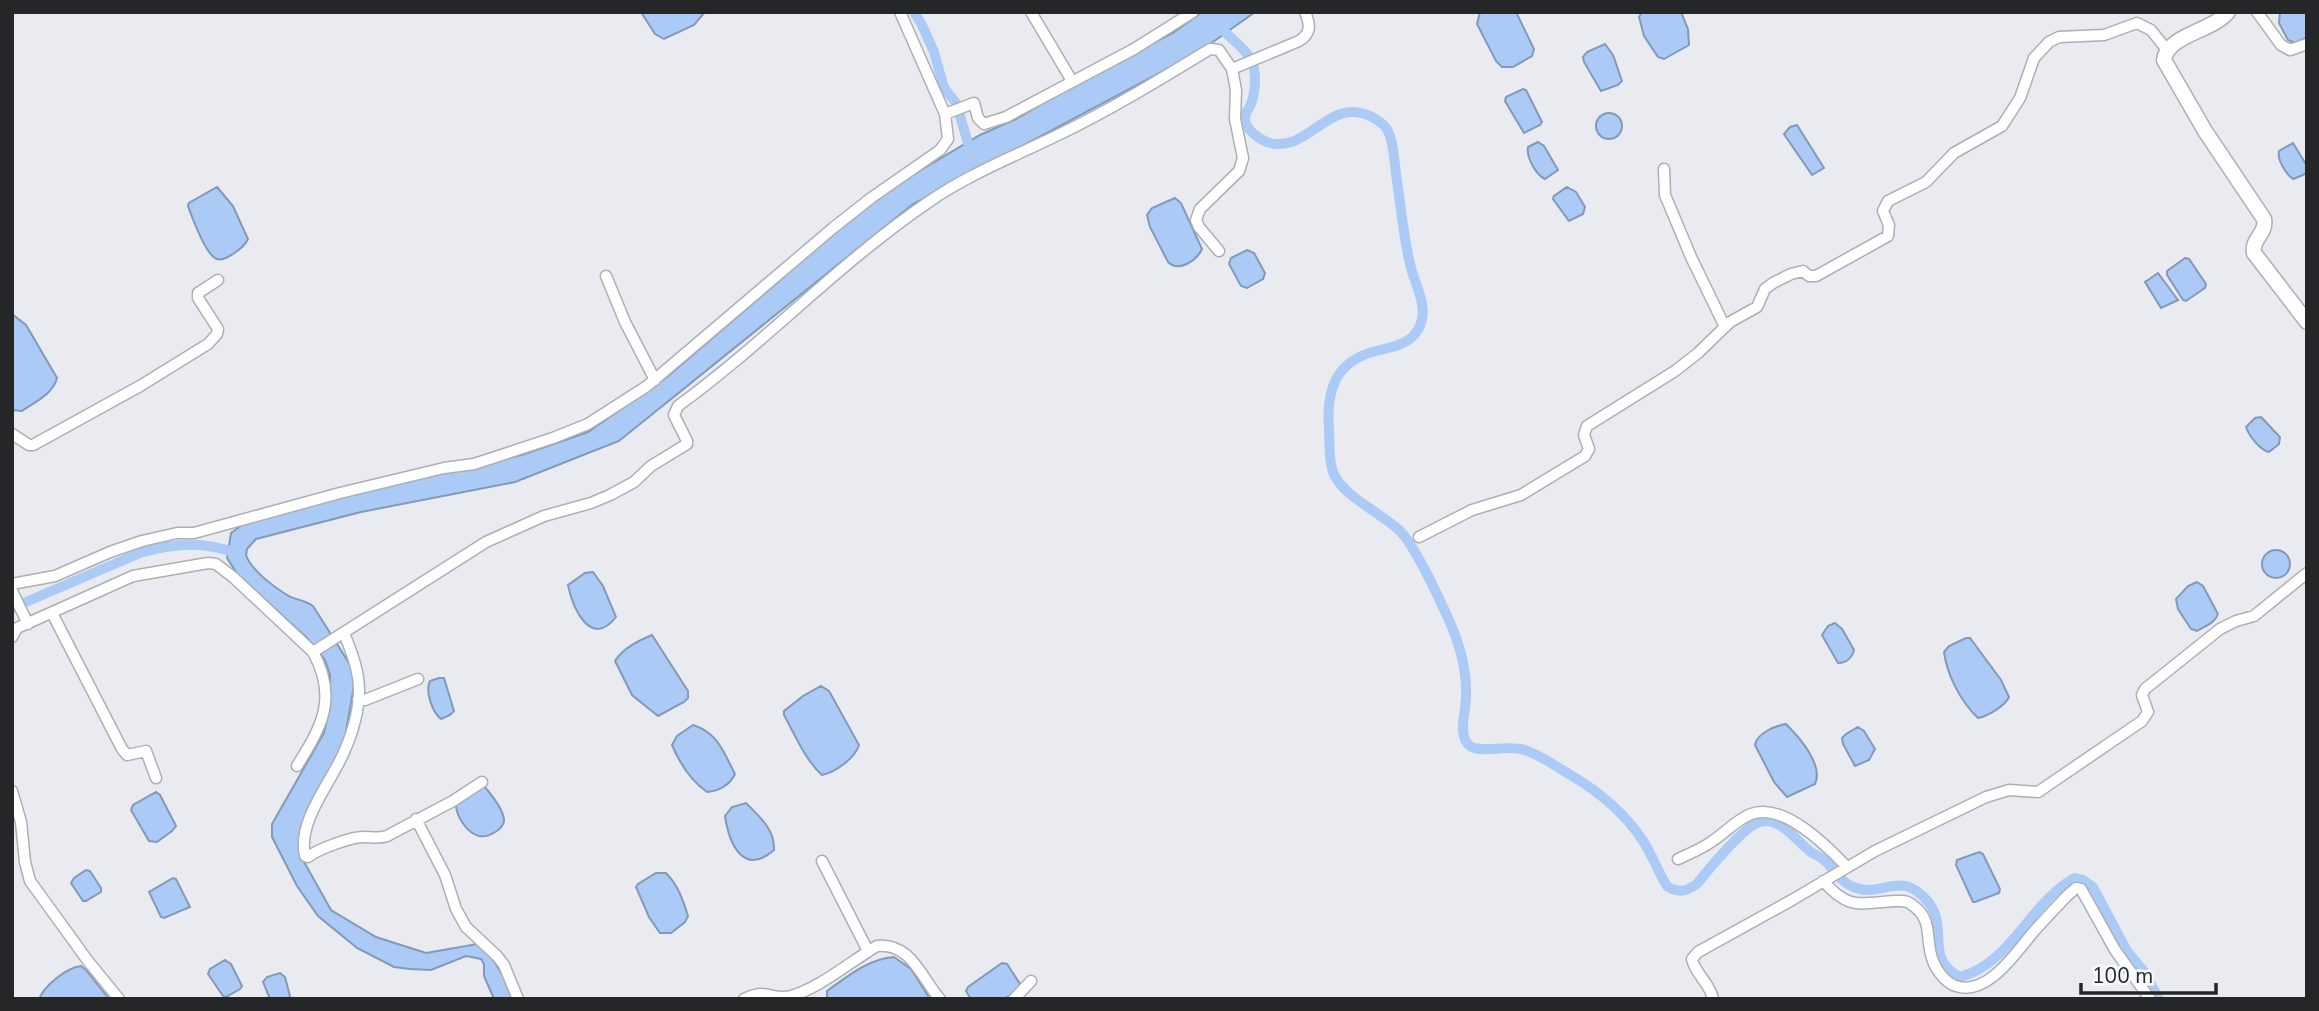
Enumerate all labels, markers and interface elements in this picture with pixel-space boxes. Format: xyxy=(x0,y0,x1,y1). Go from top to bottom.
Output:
scale bar xyxy=(2081,951,2216,995)
text: 100 m xyxy=(2092,962,2153,990)

